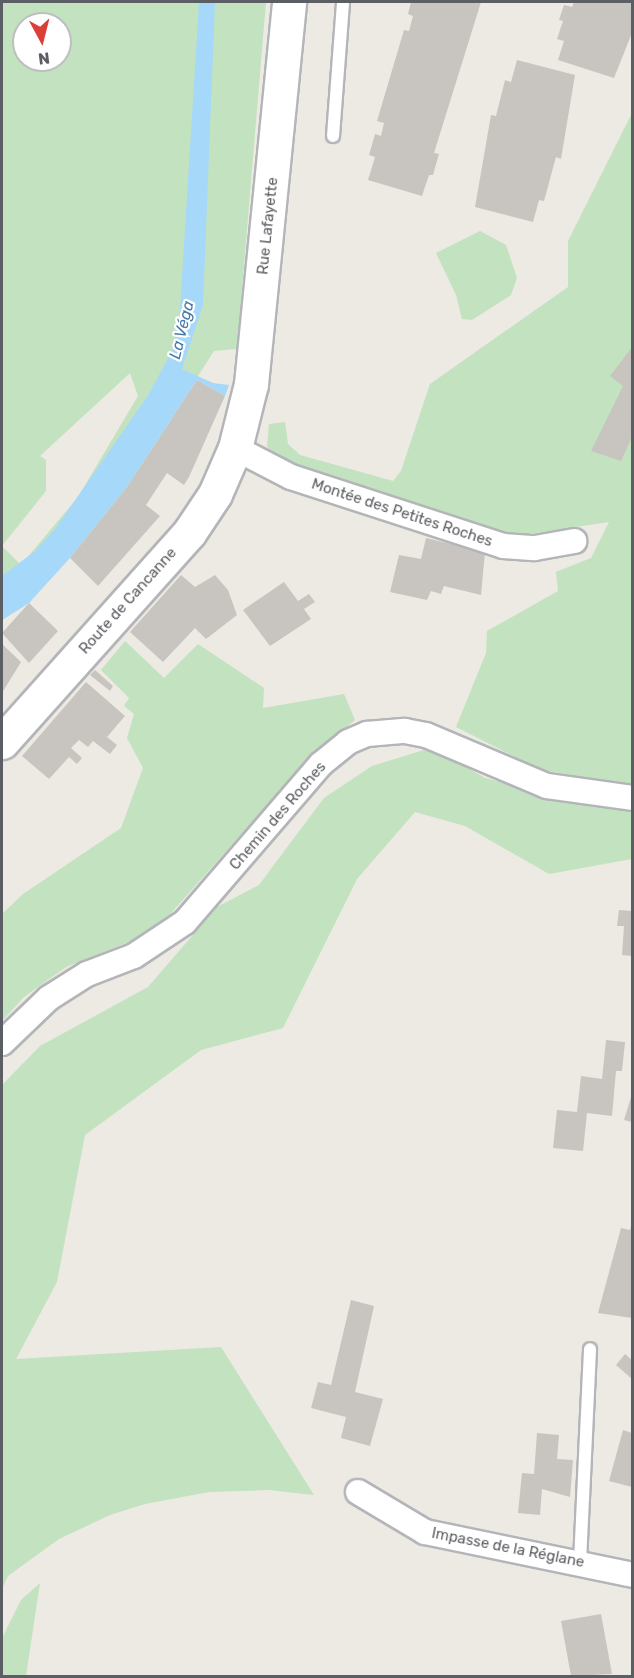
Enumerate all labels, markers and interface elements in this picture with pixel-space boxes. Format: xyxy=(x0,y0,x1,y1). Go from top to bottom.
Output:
north arrow xyxy=(12,12,72,72)
text: N xyxy=(37,48,51,69)
street label: Rue Lafayette xyxy=(254,176,282,276)
water label: La Véga xyxy=(165,299,199,361)
street label: Montée des Petites Roches xyxy=(309,475,495,551)
street label: Route de Cancanne xyxy=(76,544,180,658)
street label: Chemin des Roches xyxy=(226,758,330,874)
street label: Impasse de la Réglane xyxy=(430,1524,586,1572)

